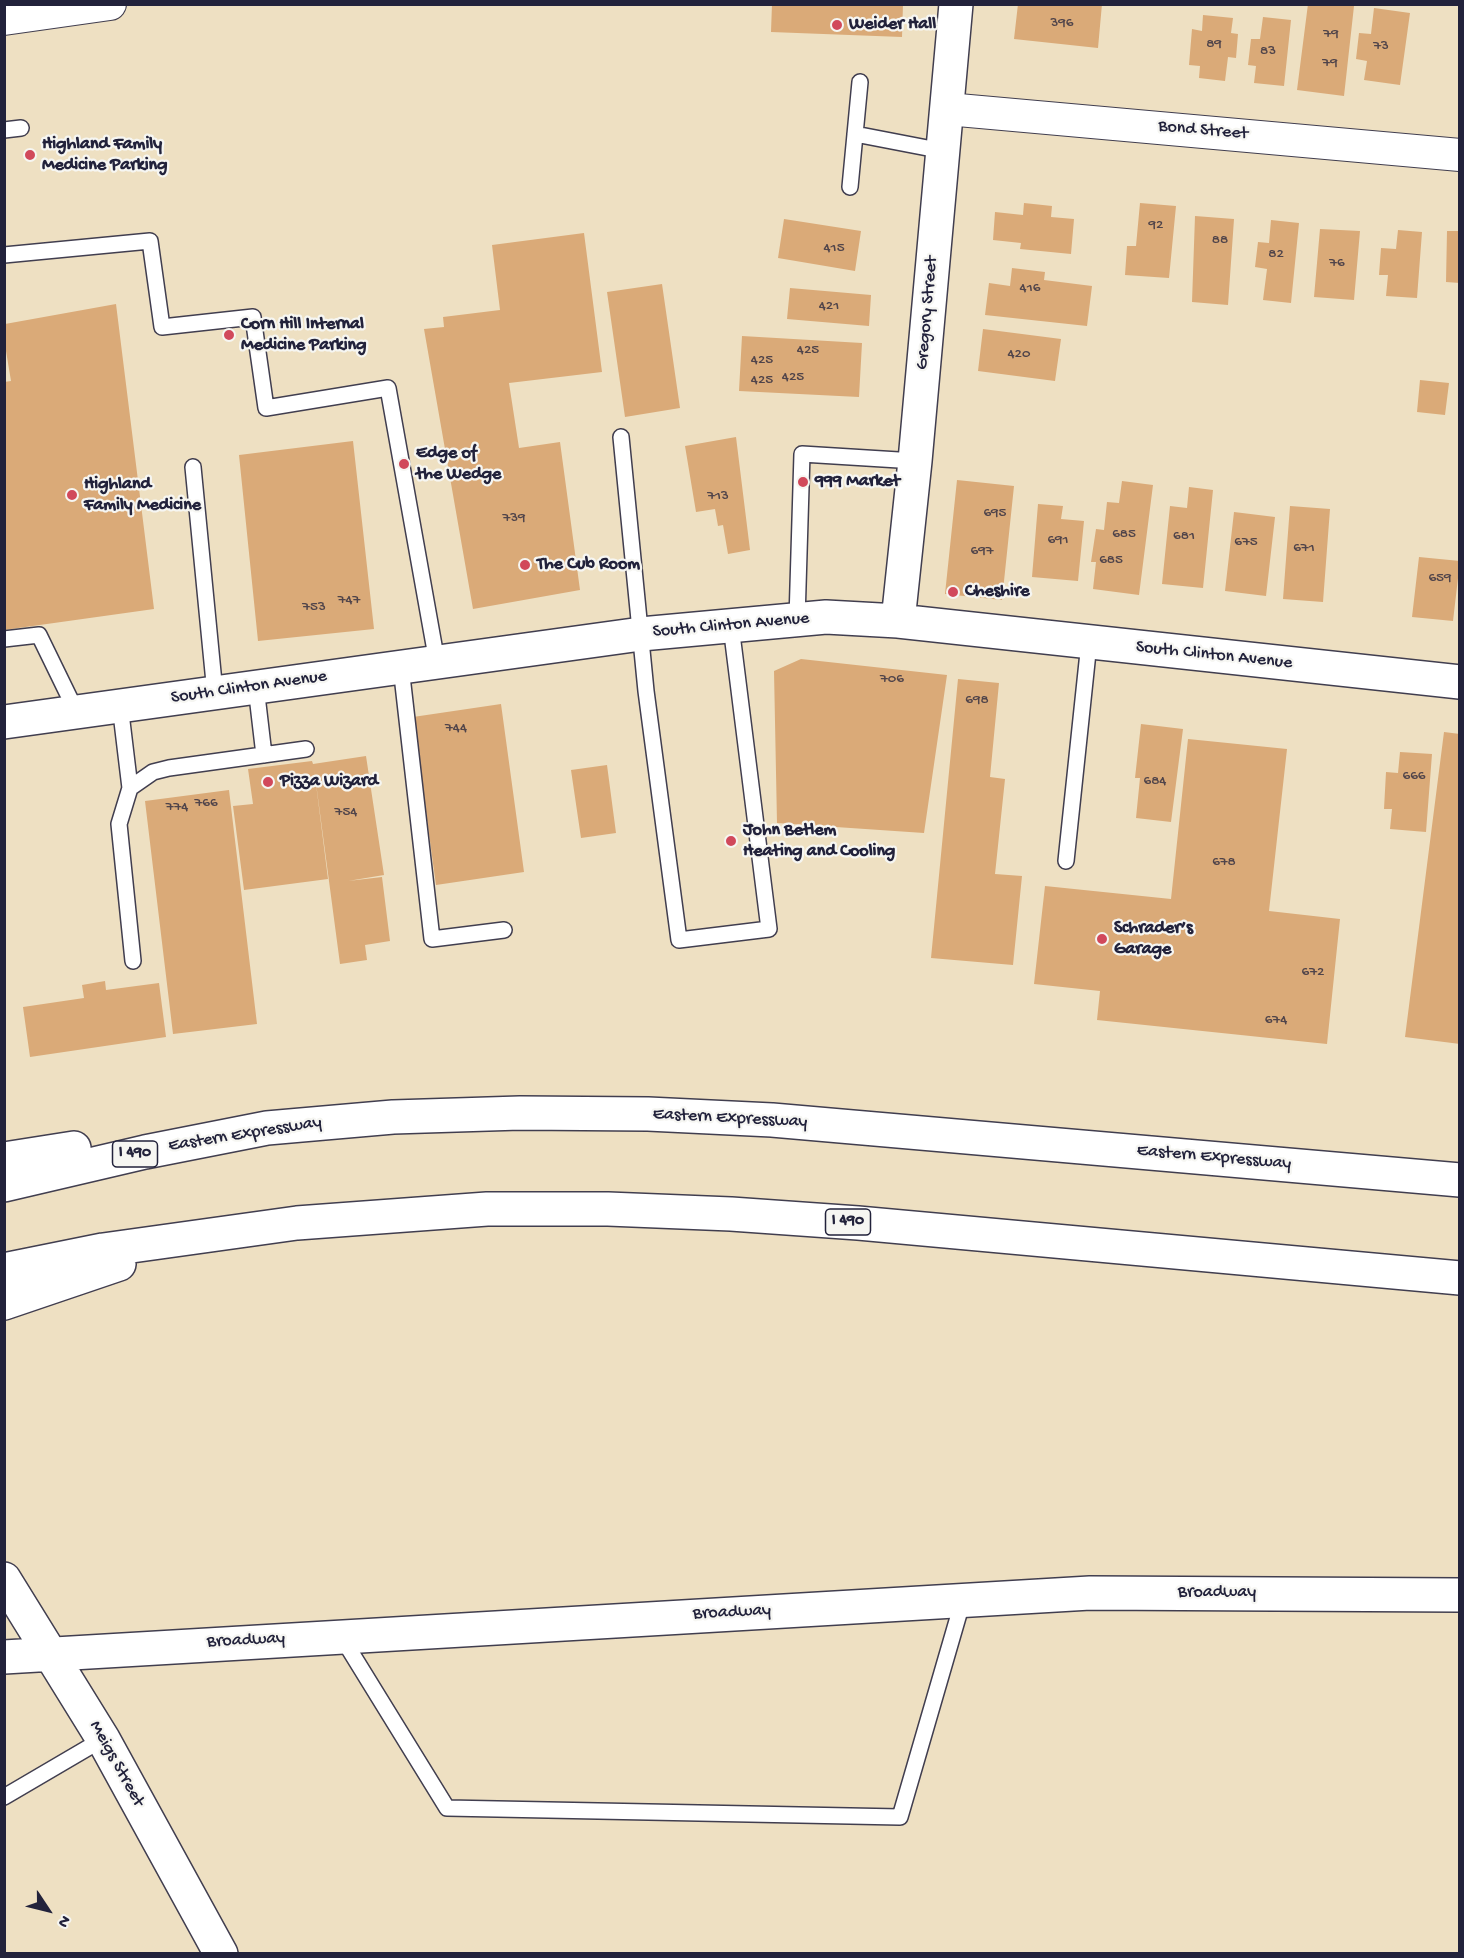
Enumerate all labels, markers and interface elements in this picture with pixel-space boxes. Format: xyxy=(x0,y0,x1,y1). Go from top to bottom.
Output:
place label: Weider Hall xyxy=(849,14,936,36)
house number: 396 xyxy=(1051,15,1073,33)
marker: Weider Hall xyxy=(830,18,844,32)
house number: 79 xyxy=(1323,26,1339,44)
house number: 89 xyxy=(1206,36,1222,54)
house number: 73 xyxy=(1373,38,1389,56)
house number: 83 xyxy=(1260,43,1276,61)
house number: 79 xyxy=(1322,55,1338,73)
street label: Bond Street xyxy=(1157,116,1249,146)
place label: Highland Family Medicine Parking xyxy=(42,134,167,176)
marker: Highland Family Medicine Parking xyxy=(23,148,37,162)
house number: 92 xyxy=(1149,217,1163,235)
house number: 88 xyxy=(1212,232,1228,250)
house number: 415 xyxy=(823,240,845,258)
house number: 82 xyxy=(1268,246,1284,264)
street label: Gregory Street xyxy=(912,255,944,371)
house number: 76 xyxy=(1329,255,1345,273)
house number: 416 xyxy=(1020,280,1040,298)
house number: 421 xyxy=(819,298,839,316)
place label: Corn Hill Internal Medicine Parking xyxy=(241,314,366,356)
marker: Corn Hill Internal Medicine Parking xyxy=(222,328,236,342)
house number: 425 xyxy=(797,342,819,360)
house number: 420 xyxy=(1008,346,1030,364)
house number: 425 xyxy=(751,352,773,370)
house number: 425 xyxy=(782,369,804,387)
house number: 425 xyxy=(751,372,773,390)
place label: Edge of the Wedge xyxy=(416,443,501,486)
marker: Edge of the Wedge xyxy=(397,457,411,471)
place label: 999 Market xyxy=(815,471,900,493)
place label: Highland Family Medicine xyxy=(84,474,201,516)
marker: 999 Market xyxy=(796,475,810,489)
marker: Highland Family Medicine xyxy=(65,488,79,502)
house number: 713 xyxy=(707,488,729,506)
house number: 695 xyxy=(983,505,1007,523)
house number: 739 xyxy=(502,510,526,528)
house number: 685 xyxy=(1112,526,1136,544)
house number: 681 xyxy=(1173,528,1195,546)
house number: 691 xyxy=(1047,532,1069,550)
house number: 675 xyxy=(1234,534,1258,552)
house number: 671 xyxy=(1293,540,1315,558)
house number: 697 xyxy=(971,543,993,561)
house number: 685 xyxy=(1099,552,1123,570)
place label: The Cub Room xyxy=(537,554,640,576)
marker: The Cub Room xyxy=(518,558,532,572)
house number: 659 xyxy=(1428,570,1452,588)
place label: Cheshire xyxy=(965,581,1030,603)
marker: Cheshire xyxy=(946,585,960,599)
house number: 747 xyxy=(338,592,360,610)
house number: 753 xyxy=(302,599,326,617)
street label: South Clinton Avenue xyxy=(652,608,810,644)
street label: South Clinton Avenue xyxy=(1135,637,1293,675)
street label: South Clinton Avenue xyxy=(170,666,328,710)
house number: 706 xyxy=(880,671,904,689)
house number: 698 xyxy=(965,692,989,710)
house number: 744 xyxy=(445,720,467,738)
house number: 666 xyxy=(1403,768,1425,786)
place label: Pizza Wizard xyxy=(280,771,378,793)
house number: 684 xyxy=(1144,773,1166,791)
marker: Pizza Wizard xyxy=(261,775,275,789)
house number: 766 xyxy=(194,795,218,813)
house number: 774 xyxy=(166,799,188,817)
house number: 754 xyxy=(335,804,357,822)
place label: John Betlem Heating and Cooling xyxy=(743,820,895,862)
marker: John Betlem Heating and Cooling xyxy=(724,834,738,848)
house number: 678 xyxy=(1212,854,1236,872)
place label: Schrader’s Garage xyxy=(1114,918,1193,960)
marker: Schrader’s Garage xyxy=(1095,932,1109,946)
house number: 672 xyxy=(1302,964,1324,982)
house number: 674 xyxy=(1265,1012,1287,1030)
street label: Eastern Expressway xyxy=(652,1104,808,1134)
street label: Eastern Expressway xyxy=(167,1112,323,1158)
street label: Eastern Expressway xyxy=(1136,1140,1292,1176)
road number: I 490 xyxy=(112,1141,158,1167)
road number: I 490 xyxy=(826,1209,870,1235)
street label: Broadway xyxy=(1178,1582,1256,1604)
street label: Broadway xyxy=(692,1600,772,1626)
street label: Broadway xyxy=(206,1628,286,1654)
street label: Meigs Street xyxy=(84,1717,148,1811)
north arrow xyxy=(18,1880,78,1940)
text: N xyxy=(52,1911,74,1930)

